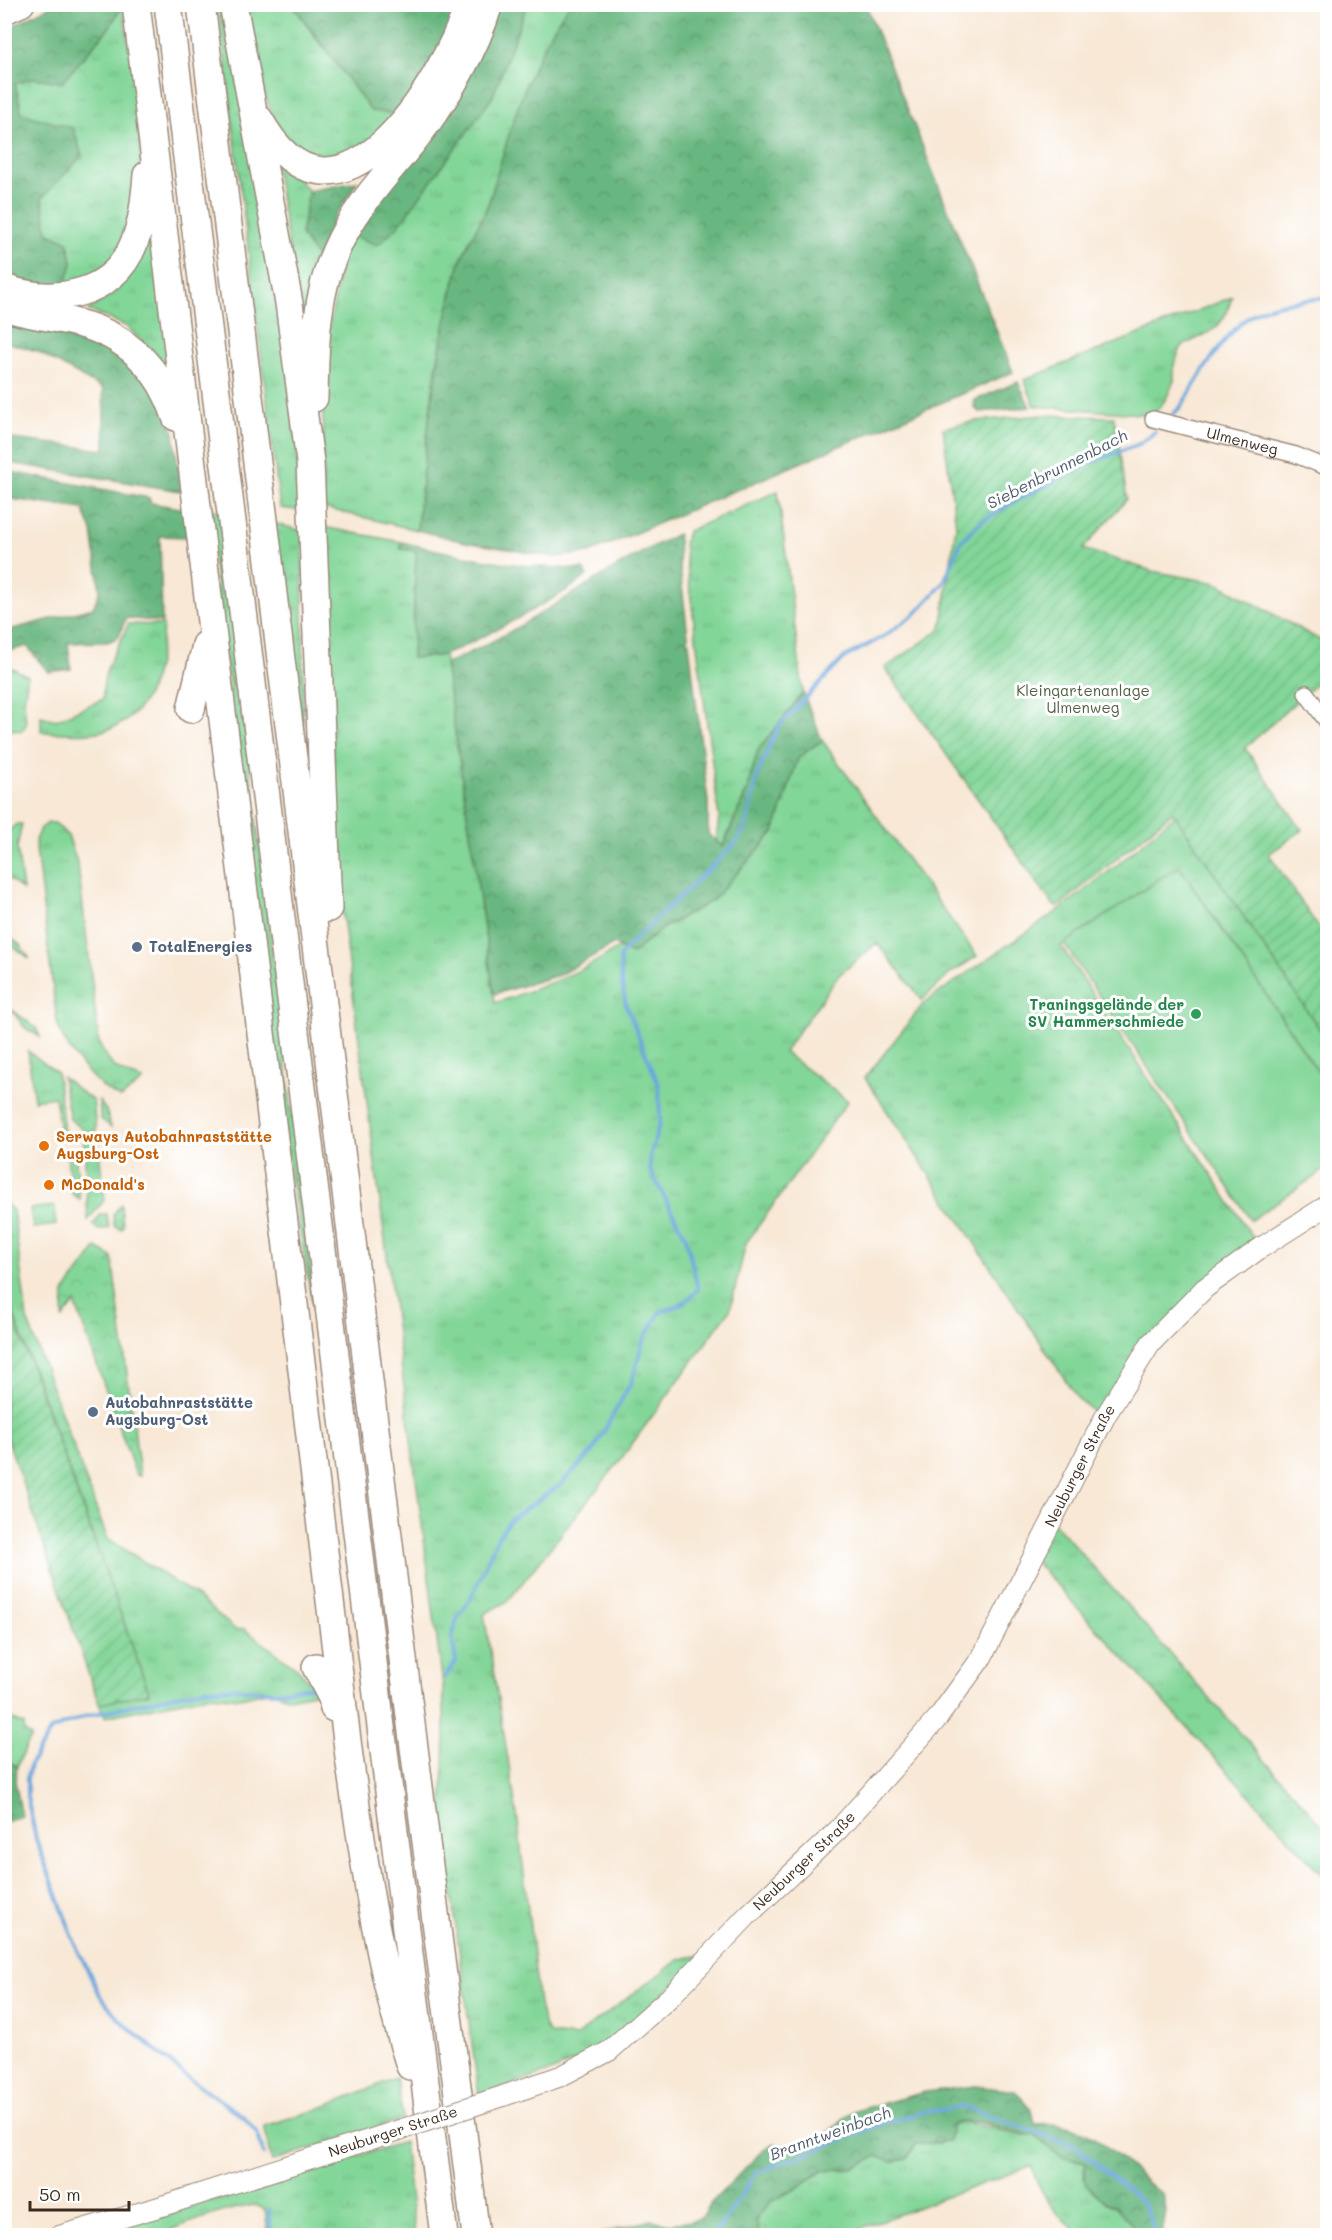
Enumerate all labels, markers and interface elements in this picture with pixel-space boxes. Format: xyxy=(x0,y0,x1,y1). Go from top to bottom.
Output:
street label: Ulmenweg xyxy=(1205,422,1281,459)
water label: Siebenbrunnenbach xyxy=(983,424,1131,513)
park label: Kleingartenanlage Ulmenweg xyxy=(1016,680,1150,717)
place label: TotalEnergies xyxy=(149,936,252,956)
marker: TotalEnergies xyxy=(130,940,144,954)
place label: Traningsgelände der SV Hammerschmiede xyxy=(1028,994,1184,1031)
marker: Traningsgelände der SV Hammerschmiede xyxy=(1189,1007,1203,1021)
place label: Serways Autobahnraststätte Augsburg-Ost xyxy=(56,1126,272,1163)
marker: Serways Autobahnraststätte Augsburg-Ost xyxy=(37,1139,51,1153)
place label: McDonald's xyxy=(61,1174,145,1194)
marker: McDonald's xyxy=(42,1178,56,1192)
place label: Autobahnraststätte Augsburg-Ost xyxy=(105,1392,253,1429)
street label: Neuburger Straße xyxy=(1039,1400,1119,1530)
marker: Autobahnraststätte Augsburg-Ost xyxy=(86,1405,100,1419)
street label: Neuburger Straße xyxy=(748,1807,859,1914)
street label: Neuburger Straße xyxy=(325,2101,460,2161)
water label: Branntweinbach xyxy=(766,2101,893,2164)
scale bar xyxy=(30,2174,129,2212)
text: 50 m xyxy=(39,2182,81,2206)

